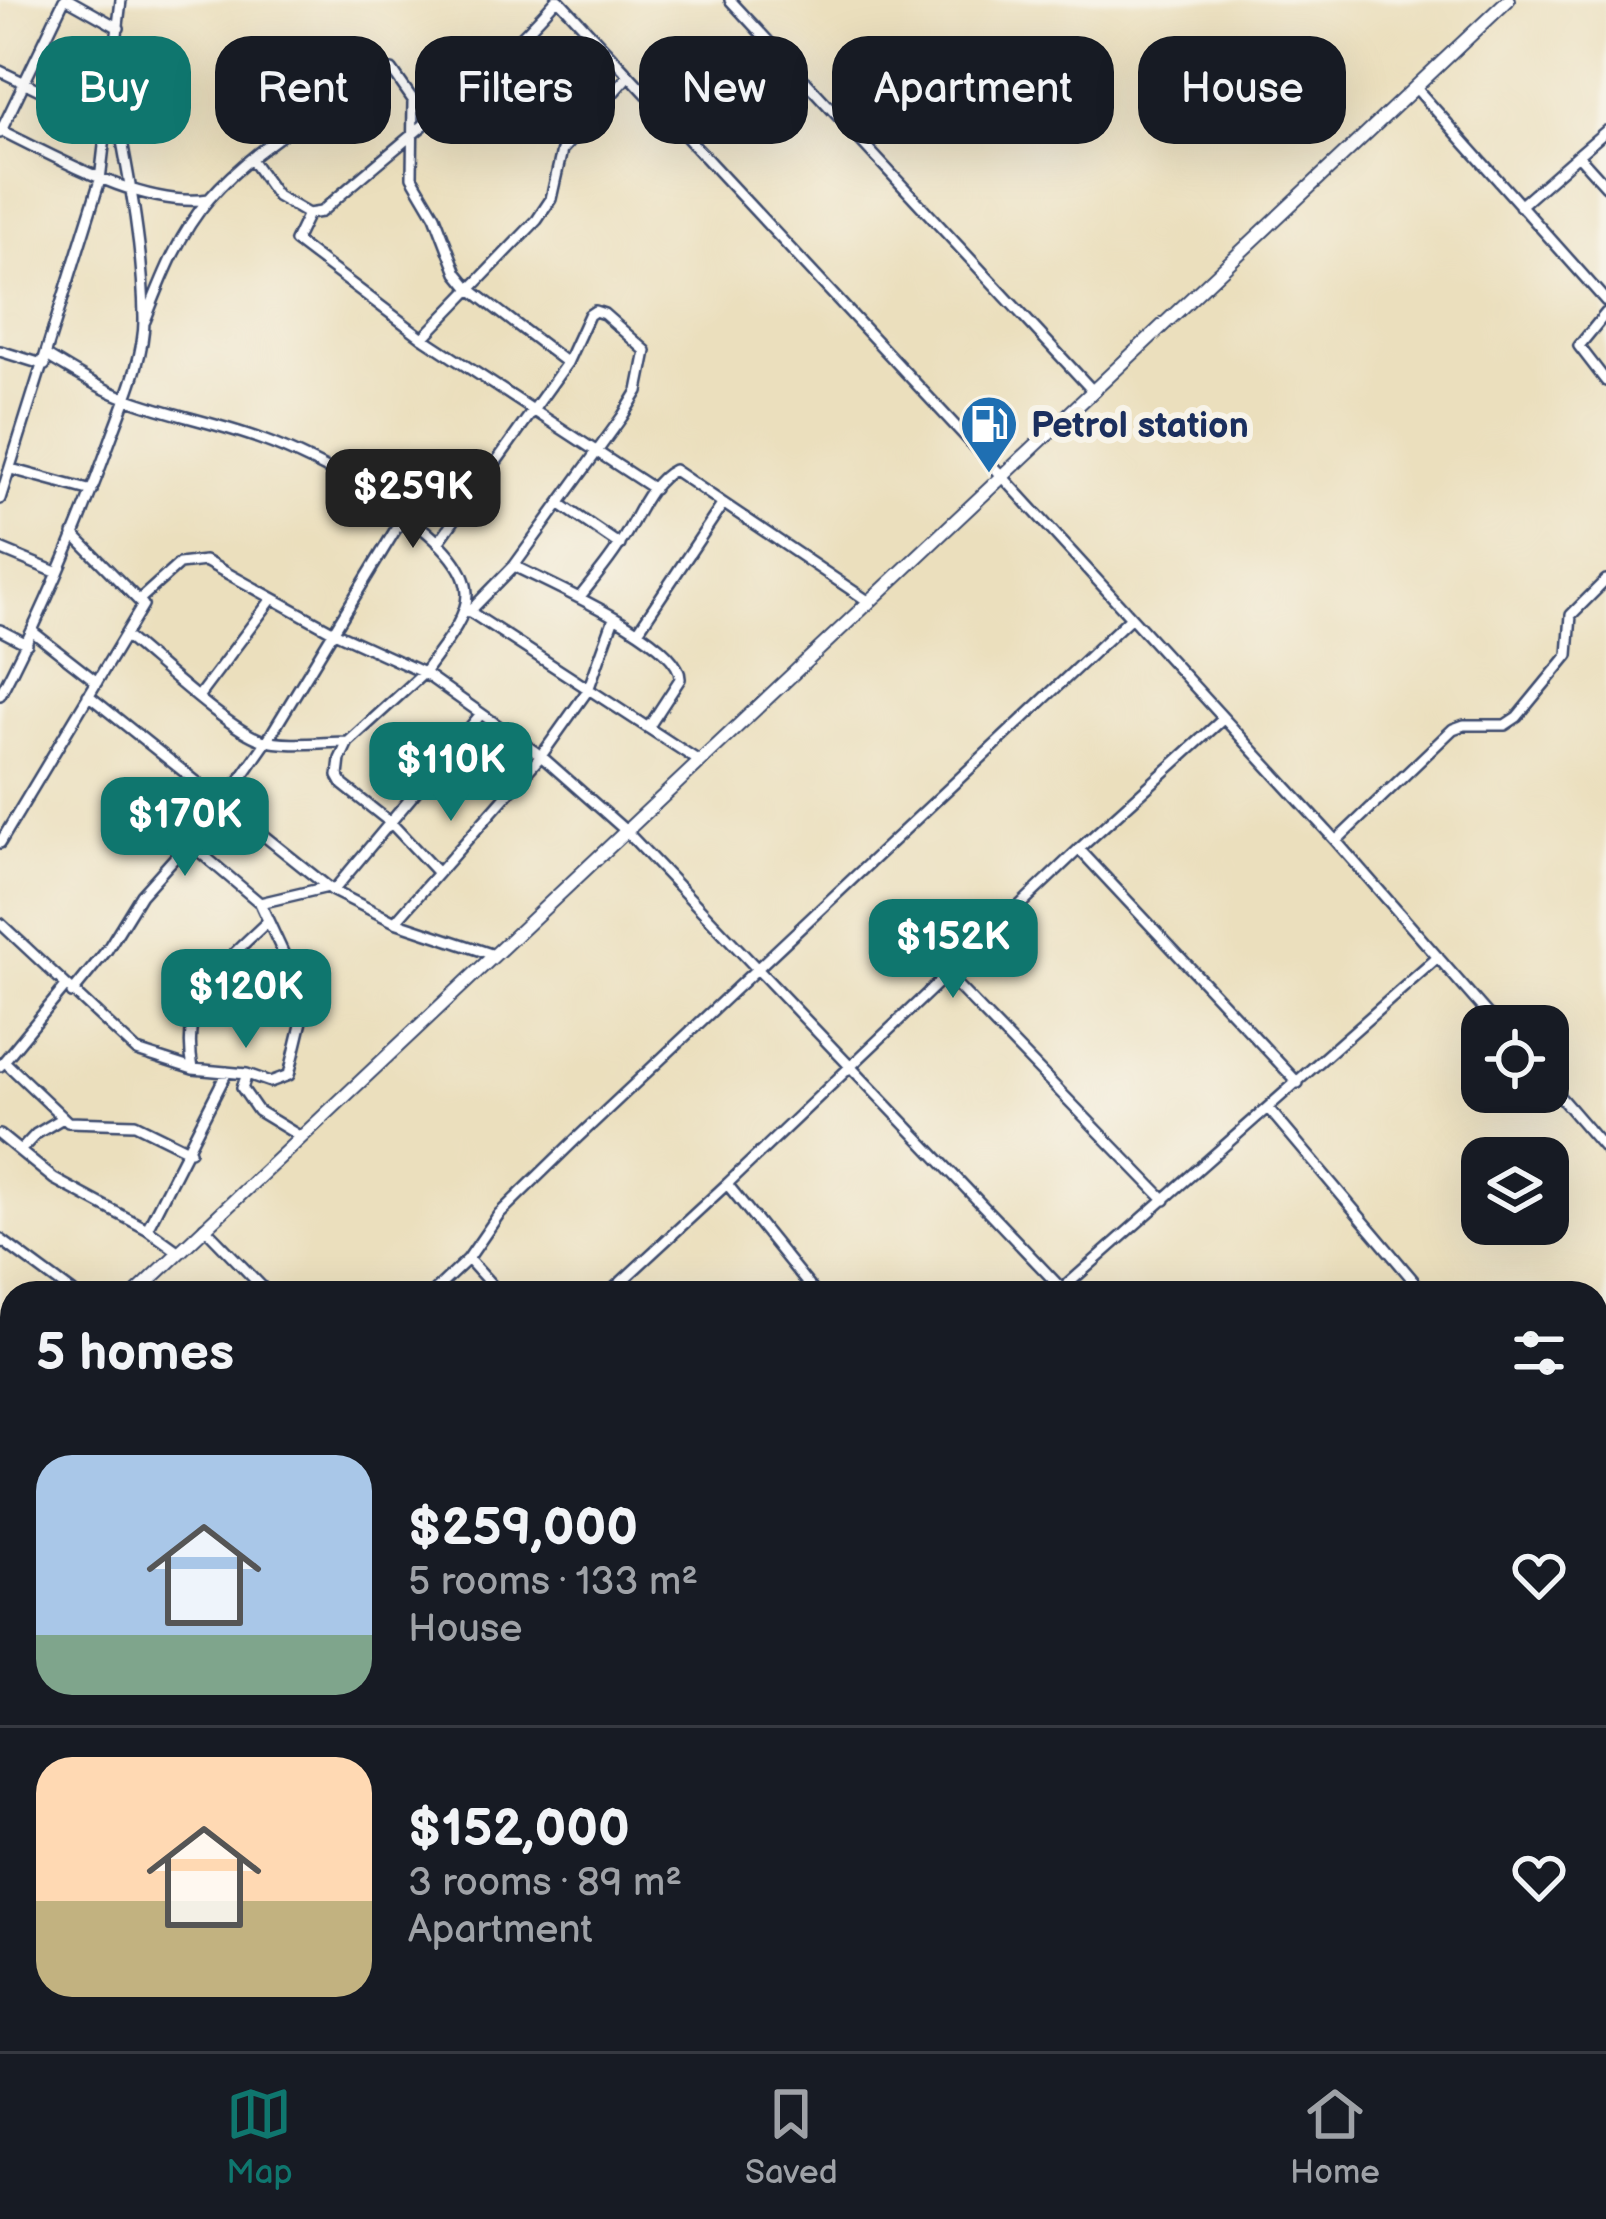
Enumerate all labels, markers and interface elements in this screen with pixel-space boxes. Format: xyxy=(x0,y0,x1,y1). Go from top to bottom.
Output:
chip: Buy xyxy=(36,36,191,144)
chip: Rent xyxy=(215,36,391,144)
chip: Filters xyxy=(415,36,615,144)
chip: New xyxy=(639,36,808,144)
chip: Apartment xyxy=(832,36,1114,144)
chip: House xyxy=(1138,36,1346,144)
fuel station icon: Petrol station xyxy=(958,393,1020,475)
place label: Petrol station xyxy=(1031,405,1249,448)
pin: $259K xyxy=(329,449,497,551)
text: $259K xyxy=(353,464,473,511)
pin: $110K xyxy=(367,722,535,824)
text: $110K xyxy=(396,737,506,784)
pin: $170K xyxy=(101,777,269,879)
text: $170K xyxy=(128,792,242,839)
pin: $152K xyxy=(869,899,1037,1001)
text: $152K xyxy=(896,914,1010,961)
pin: $120K xyxy=(162,949,330,1051)
text: $120K xyxy=(188,964,304,1011)
map controls xyxy=(1461,1005,1569,1245)
button: locate xyxy=(1461,1005,1569,1113)
button: layers xyxy=(1461,1137,1569,1245)
icon: filters xyxy=(1506,1320,1572,1386)
text: 5 homes xyxy=(36,1323,234,1384)
text: $259,000 xyxy=(408,1498,638,1559)
icon: home xyxy=(132,1503,276,1647)
icon: heart xyxy=(1506,1542,1572,1608)
text: 5 rooms · 133 m² xyxy=(408,1559,698,1606)
text: House xyxy=(408,1606,522,1653)
text: $152,000 xyxy=(408,1799,630,1860)
icon: home xyxy=(132,1805,276,1949)
icon: heart xyxy=(1506,1844,1572,1910)
text: 3 rooms · 89 m² xyxy=(408,1860,682,1907)
text: Apartment xyxy=(408,1907,592,1954)
tab: Map xyxy=(226,2081,293,2193)
tab: Saved xyxy=(745,2081,838,2193)
tab: Home xyxy=(1290,2081,1380,2193)

